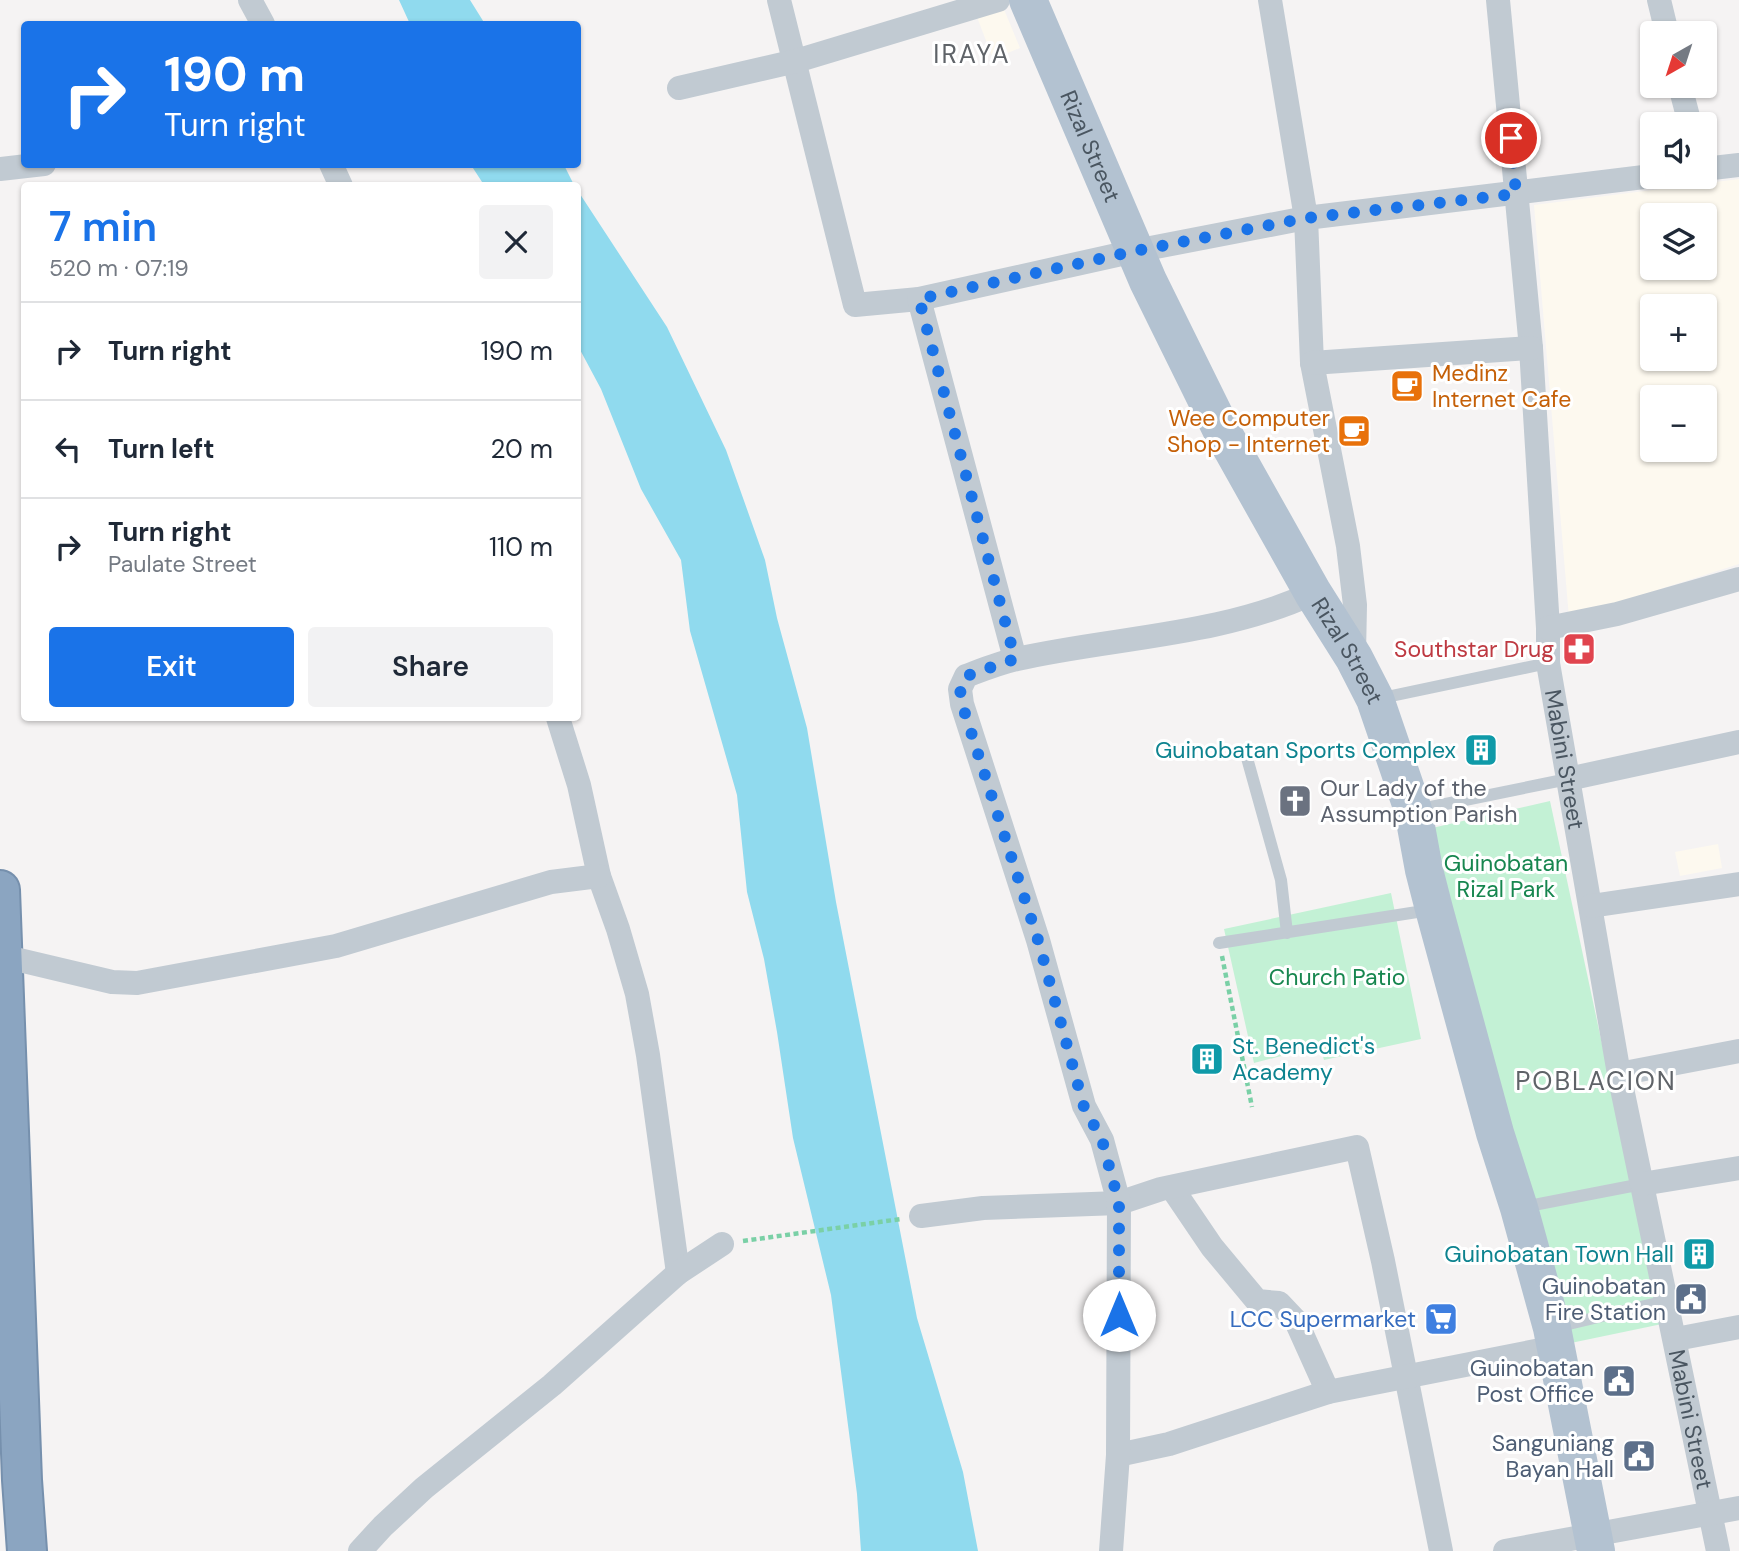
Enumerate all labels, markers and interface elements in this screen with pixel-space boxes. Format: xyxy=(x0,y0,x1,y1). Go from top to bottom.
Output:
north arrow xyxy=(1640,21,1717,98)
map controls xyxy=(1640,21,1717,462)
district label: IRAYA xyxy=(933,37,1011,71)
text: 190 m xyxy=(164,42,305,106)
icon: right xyxy=(49,49,140,140)
street label: Rizal Street xyxy=(1053,86,1128,207)
text: Turn right xyxy=(164,104,306,146)
pin xyxy=(1481,108,1541,168)
button: sound xyxy=(1640,112,1717,189)
icon: arrive xyxy=(1492,119,1530,157)
text: 7 min xyxy=(49,199,157,254)
button: layers xyxy=(1640,203,1717,280)
button: close xyxy=(479,205,553,279)
text: 520 m · 07:19 xyxy=(49,253,189,283)
button: + xyxy=(1640,294,1717,371)
icon: right xyxy=(49,332,87,370)
text: Turn right xyxy=(108,334,232,368)
text: 190 m xyxy=(481,334,553,368)
place label: Medinz Internet Cafe xyxy=(1432,358,1571,414)
cafe icon: Medinz Internet Cafe xyxy=(1388,367,1426,405)
button: − xyxy=(1640,385,1717,462)
place label: Wee Computer Shop - Internet xyxy=(1167,403,1330,459)
cafe icon: Wee Computer Shop - Internet xyxy=(1335,412,1373,450)
icon: left xyxy=(49,430,87,468)
text: Turn left xyxy=(108,432,215,466)
text: 20 m xyxy=(490,432,553,466)
text: Turn right xyxy=(108,515,232,549)
icon: right xyxy=(49,528,87,566)
text: 110 m xyxy=(489,530,553,564)
text: Paulate Street xyxy=(108,549,257,579)
street label: Rizal Street xyxy=(1305,592,1390,709)
button: Exit xyxy=(49,627,294,707)
button: Share xyxy=(308,627,553,707)
pharmacy icon: Southstar Drug xyxy=(1560,630,1598,668)
place label: Southstar Drug xyxy=(1394,634,1554,664)
street label: Mabini Street xyxy=(1538,687,1592,832)
building icon: Guinobatan Sports Complex xyxy=(1462,731,1500,769)
place label: Guinobatan Sports Complex xyxy=(1155,735,1456,765)
place label: Our Lady of the Assumption Parish xyxy=(1320,773,1518,829)
church icon: Our Lady of the Assumption Parish xyxy=(1276,782,1314,820)
park label: Guinobatan Rizal Park xyxy=(1444,848,1568,904)
park label: Church Patio xyxy=(1269,962,1405,992)
place label: St. Benedict's Academy xyxy=(1232,1031,1375,1087)
building icon: St. Benedict's Academy xyxy=(1188,1040,1226,1078)
district label: POBLACION xyxy=(1515,1064,1677,1098)
building icon: Guinobatan Town Hall xyxy=(1680,1235,1718,1273)
place label: Guinobatan Town Hall xyxy=(1444,1239,1674,1269)
place label: Guinobatan Fire Station xyxy=(1542,1271,1666,1327)
position arrow xyxy=(1082,1278,1156,1352)
public building icon: Guinobatan Fire Station xyxy=(1672,1280,1710,1318)
supermarket icon: LCC Supermarket xyxy=(1422,1300,1460,1338)
place label: LCC Supermarket xyxy=(1230,1304,1416,1334)
street label: Mabini Street xyxy=(1662,1347,1720,1492)
place label: Guinobatan Post Office xyxy=(1470,1353,1594,1409)
public building icon: Guinobatan Post Office xyxy=(1600,1362,1638,1400)
place label: Sanguniang Bayan Hall xyxy=(1492,1428,1614,1484)
public building icon: Sanguniang Bayan Hall xyxy=(1620,1437,1658,1475)

